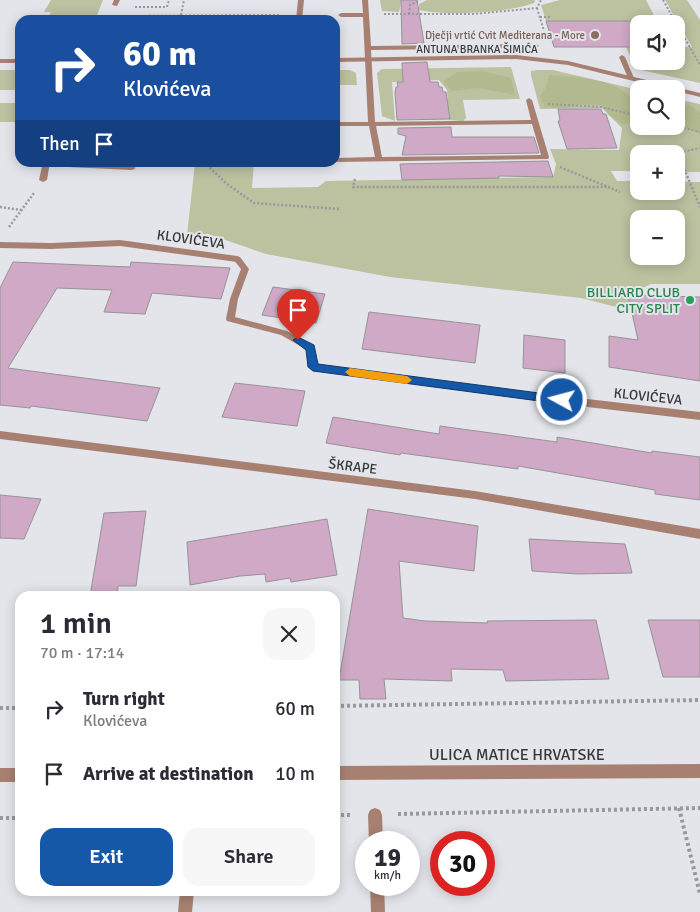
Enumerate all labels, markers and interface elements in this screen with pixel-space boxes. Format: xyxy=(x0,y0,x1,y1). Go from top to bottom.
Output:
map controls xyxy=(630,15,685,265)
button: sound xyxy=(630,15,685,70)
place label: Dječji vrtić Cvit Mediterana - More xyxy=(425,29,585,42)
marker: Dječji vrtić Cvit Mediterana - More xyxy=(589,29,601,41)
text: 60 m xyxy=(123,32,197,75)
icon: right xyxy=(40,35,105,100)
street label: ANTUNA BRANKA ŠIMIĆA xyxy=(416,42,538,56)
text: Klovićeva xyxy=(123,75,211,102)
button: search xyxy=(630,80,685,135)
icon: arrive xyxy=(90,130,118,158)
text: Then xyxy=(40,132,80,156)
button: + xyxy=(630,145,685,200)
button: − xyxy=(630,210,685,265)
street label: KLOVIĆEVA xyxy=(156,226,227,253)
place label: BILLIARD CLUB CITY SPLIT xyxy=(587,284,680,317)
pin xyxy=(277,289,319,340)
marker: BILLIARD CLUB CITY SPLIT xyxy=(684,294,696,306)
icon: arrive xyxy=(284,296,312,324)
position arrow xyxy=(535,373,587,425)
street label: KLOVIĆEVA xyxy=(613,384,683,409)
street label: ŠKRAPE xyxy=(328,455,378,478)
text: 1 min xyxy=(40,605,112,642)
button: close xyxy=(263,608,315,660)
text: 70 m · 17:14 xyxy=(40,643,124,663)
text: Turn right xyxy=(83,687,165,711)
icon: right xyxy=(40,695,68,723)
text: 60 m xyxy=(275,697,315,721)
text: Klovićeva xyxy=(83,711,147,731)
street label: ULICA MATICE HRVATSKE xyxy=(429,745,605,765)
icon: arrive xyxy=(40,760,68,788)
text: Arrive at destination xyxy=(83,762,254,786)
text: 10 m xyxy=(275,762,315,786)
button: Exit xyxy=(40,828,173,886)
button: Share xyxy=(183,828,315,886)
speed limit sign: 30 xyxy=(430,831,495,896)
text: 19 xyxy=(374,842,401,873)
text: km/h xyxy=(374,868,401,883)

